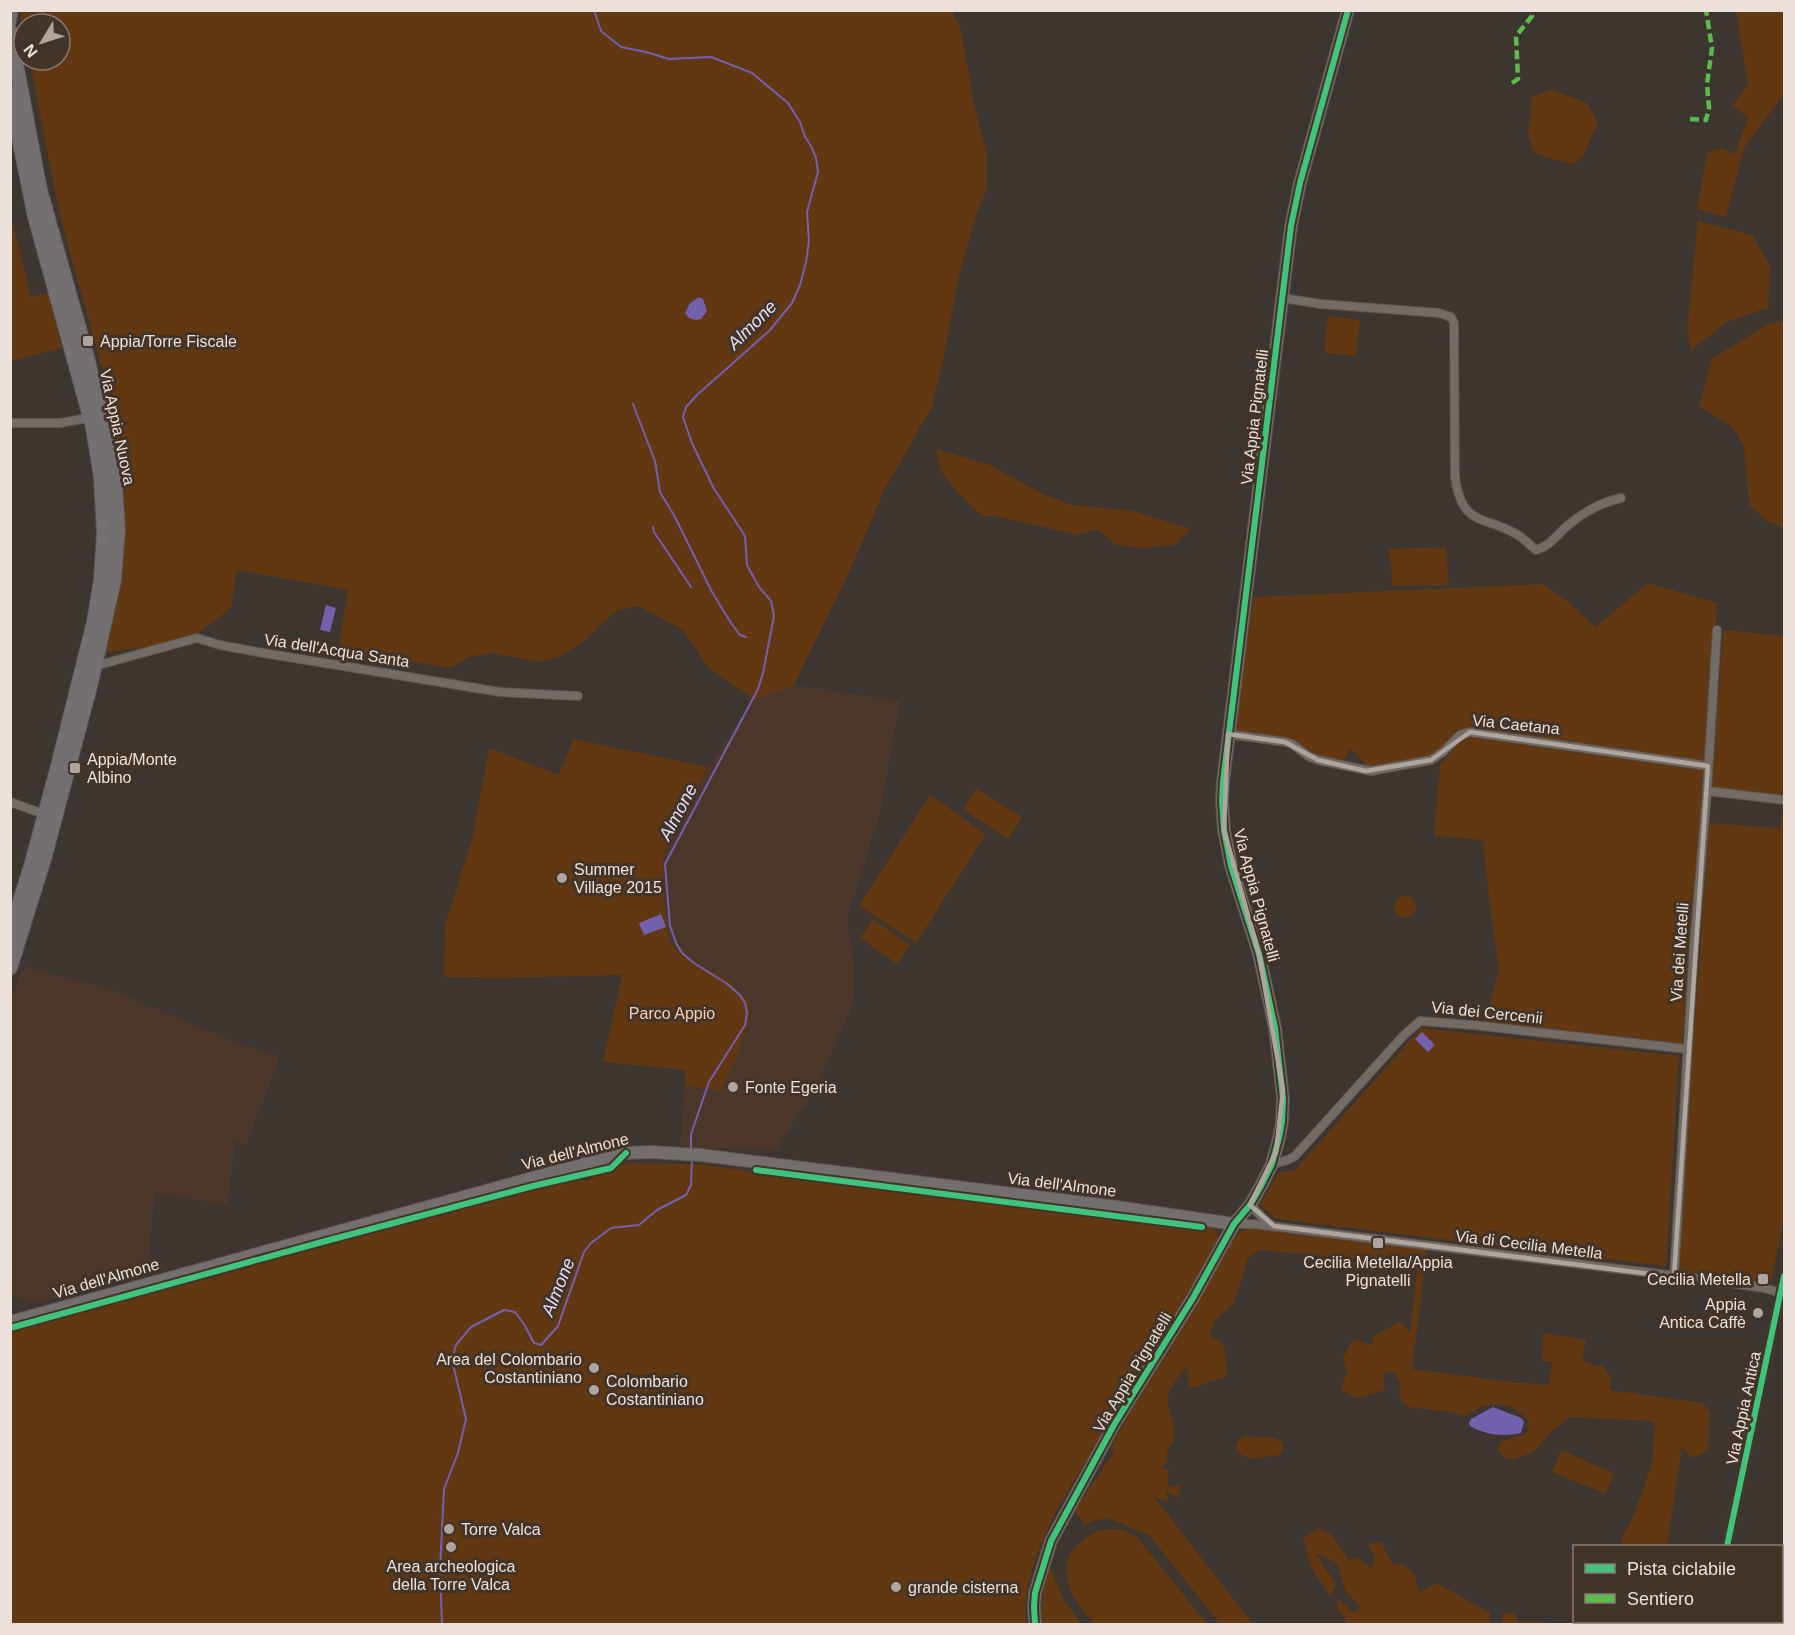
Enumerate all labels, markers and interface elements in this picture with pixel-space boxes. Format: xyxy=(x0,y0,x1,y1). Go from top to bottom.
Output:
north arrow xyxy=(12,12,72,72)
text: N xyxy=(20,41,41,61)
water label: Almone xyxy=(723,296,781,354)
place label: Appia/Torre Fiscale xyxy=(100,333,237,350)
marker: Appia/Torre Fiscale xyxy=(81,334,95,348)
street label: Via Appia Pignatelli xyxy=(1238,348,1271,486)
street label: Via Appia Nuova xyxy=(97,368,138,487)
street label: Via dell'Acqua Santa xyxy=(263,631,411,670)
street label: Via Caetana xyxy=(1471,711,1561,738)
place label: Appia/Monte Albino xyxy=(87,751,177,786)
marker: Appia/Monte Albino xyxy=(68,761,82,775)
water label: Almone xyxy=(654,780,701,845)
street label: Via Appia Pignatelli xyxy=(1231,827,1282,963)
place label: Summer Village 2015 xyxy=(574,861,662,896)
marker: Summer Village 2015 xyxy=(555,871,569,885)
street label: Via dei Metelli xyxy=(1668,902,1691,1002)
street label: Via dei Cercenii xyxy=(1430,998,1543,1027)
park label: Parco Appio xyxy=(629,1005,715,1022)
place label: Fonte Egeria xyxy=(745,1079,837,1096)
marker: Fonte Egeria xyxy=(726,1080,740,1094)
street label: Via dell'Almone xyxy=(520,1130,630,1173)
street label: Via dell'Almone xyxy=(1007,1169,1117,1200)
street label: Via di Cecilia Metella xyxy=(1454,1227,1604,1262)
marker: Cecilia Metella/Appia Pignatelli xyxy=(1371,1236,1385,1250)
place label: Cecilia Metella/Appia Pignatelli xyxy=(1303,1254,1453,1289)
street label: Via dell'Almone xyxy=(51,1255,161,1302)
water label: Almone xyxy=(537,1255,579,1320)
place label: Cecilia Metella xyxy=(1647,1271,1751,1288)
marker: Cecilia Metella xyxy=(1756,1272,1770,1286)
place label: Appia Antica Caffè xyxy=(1659,1296,1746,1331)
marker: Appia Antica Caffè xyxy=(1751,1306,1765,1320)
street label: Via Appia Pignatelli xyxy=(1090,1309,1175,1435)
street label: Via Appia Antica xyxy=(1723,1350,1764,1466)
place label: Area del Colombario Costantiniano xyxy=(436,1351,582,1386)
marker: Area del Colombario Costantiniano xyxy=(587,1361,601,1375)
place label: Colombario Costantiniano xyxy=(606,1373,704,1408)
marker: Colombario Costantiniano xyxy=(587,1383,601,1397)
place label: Torre Valca xyxy=(461,1521,541,1538)
marker: Torre Valca xyxy=(442,1522,456,1536)
marker: Area archeologica della Torre Valca xyxy=(444,1540,458,1554)
legend xyxy=(1573,1545,1783,1623)
place label: Area archeologica della Torre Valca xyxy=(387,1558,516,1593)
text: Pista ciclabile xyxy=(1627,1559,1736,1579)
place label: grande cisterna xyxy=(908,1579,1018,1596)
marker: grande cisterna xyxy=(889,1580,903,1594)
text: Sentiero xyxy=(1627,1589,1694,1609)

